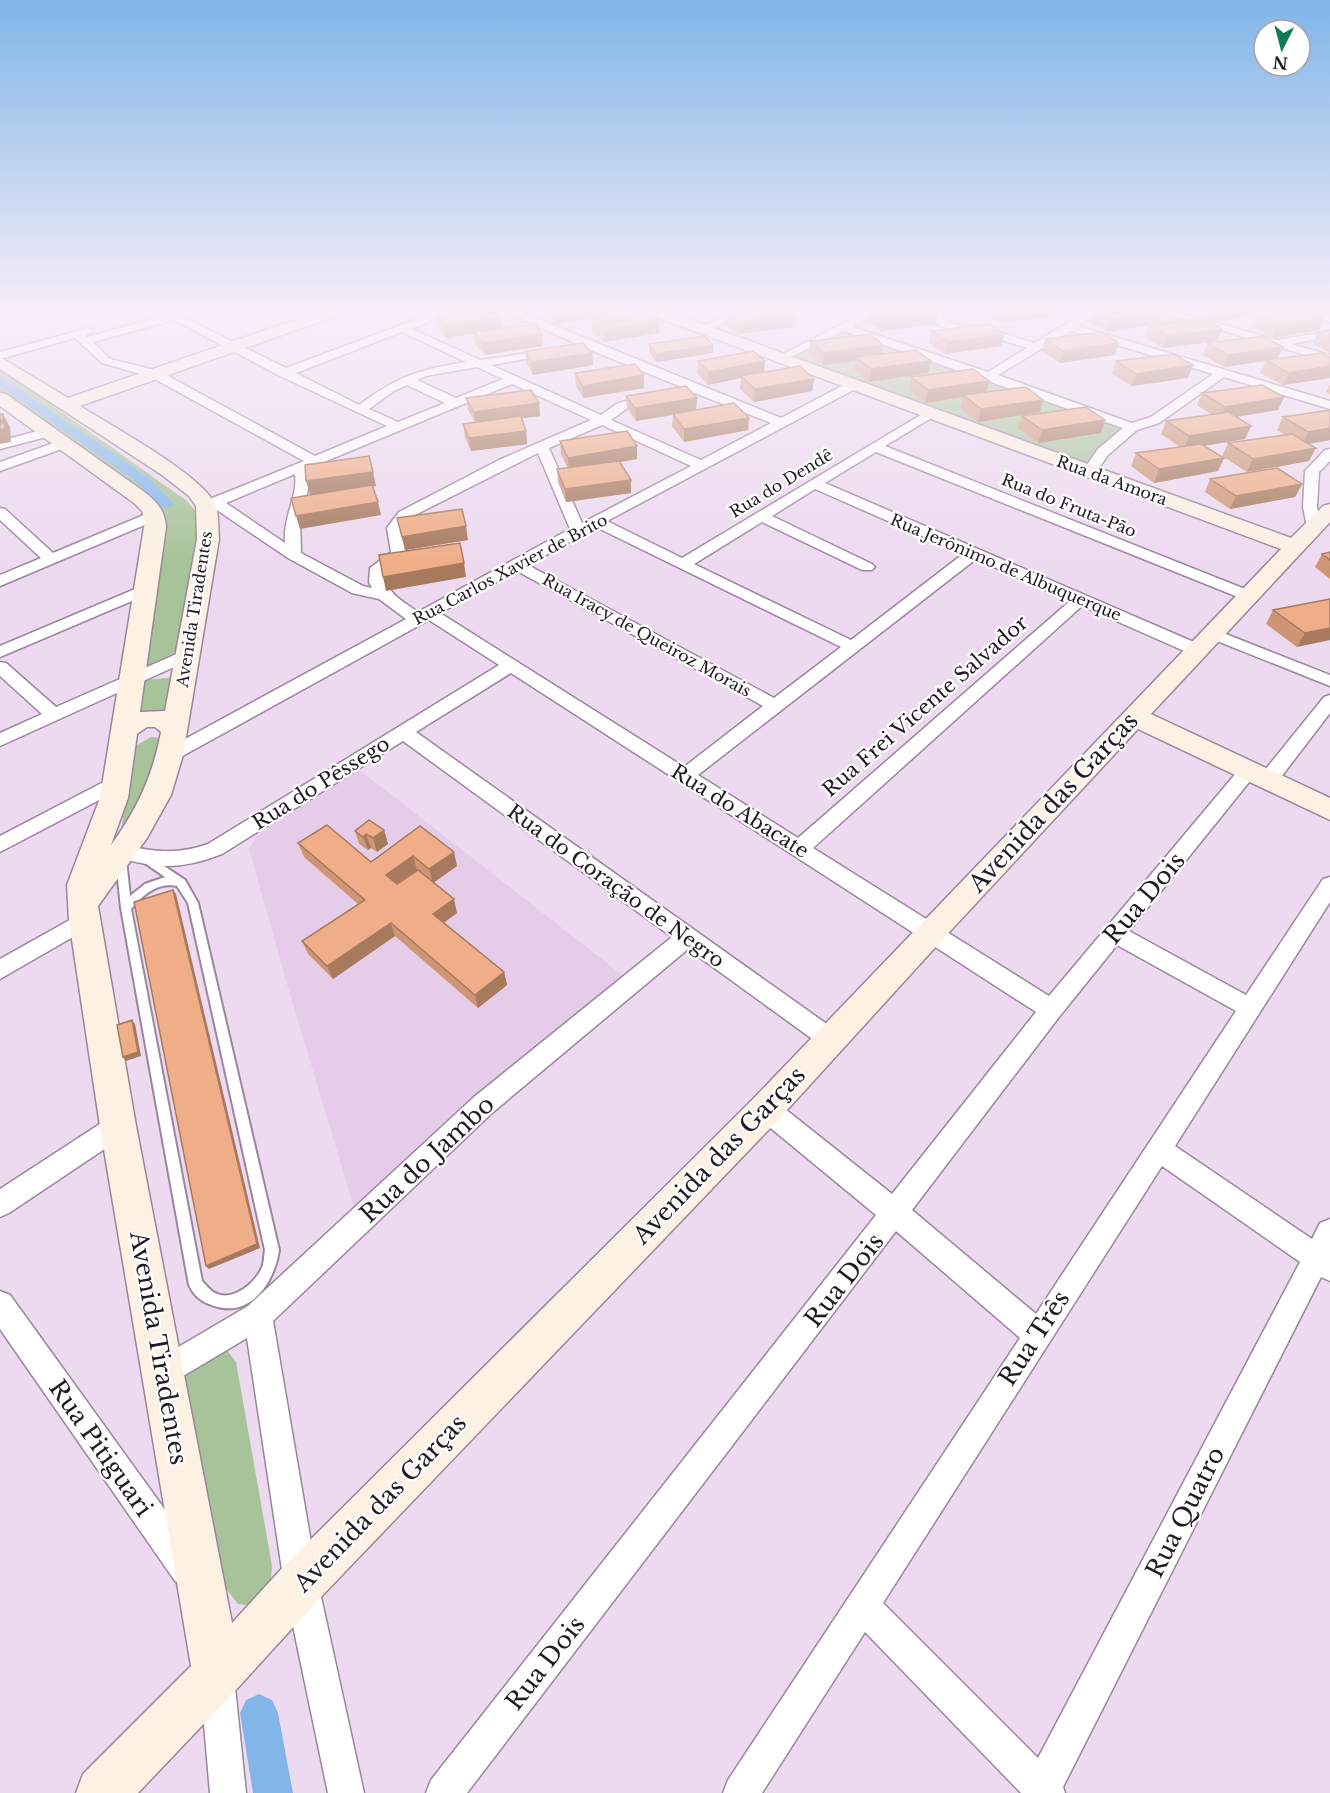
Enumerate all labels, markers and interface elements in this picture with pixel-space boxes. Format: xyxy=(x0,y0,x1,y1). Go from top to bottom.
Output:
north arrow xyxy=(1252,18,1312,78)
text: N xyxy=(1272,52,1289,74)
street label: Rua do Dendê xyxy=(726,444,836,522)
street label: Rua da Amora xyxy=(1054,451,1170,509)
street label: Rua do Fruta-Pão xyxy=(999,469,1139,541)
street label: Rua Carlos Xavier de Brito xyxy=(409,509,611,629)
street label: Rua Jerônimo de Albuquerque xyxy=(887,509,1125,625)
street label: Avenida Tiradentes xyxy=(172,529,216,690)
street label: Rua Iracy de Queiroz Morais xyxy=(539,569,755,701)
street label: Rua Frei Vicente Salvador xyxy=(817,610,1033,802)
street label: Avenida das Garças xyxy=(961,706,1144,899)
street label: Rua do Pêssego xyxy=(248,731,394,835)
street label: Rua do Abacate xyxy=(667,759,813,863)
street label: Rua do Coração de Negro xyxy=(503,799,729,973)
street label: Rua Dois xyxy=(1097,846,1191,950)
street label: Avenida das Garças xyxy=(626,1060,811,1251)
street label: Rua do Jambo xyxy=(354,1089,500,1229)
street label: Rua Dois xyxy=(798,1227,890,1333)
street label: Avenida Tiradentes xyxy=(124,1228,194,1467)
street label: Rua Três xyxy=(993,1285,1075,1391)
street label: Rua Pitiguari xyxy=(43,1374,159,1522)
street label: Avenida das Garças xyxy=(287,1408,472,1599)
street label: Rua Quatro xyxy=(1140,1442,1230,1582)
street label: Rua Dois xyxy=(499,1610,591,1716)

